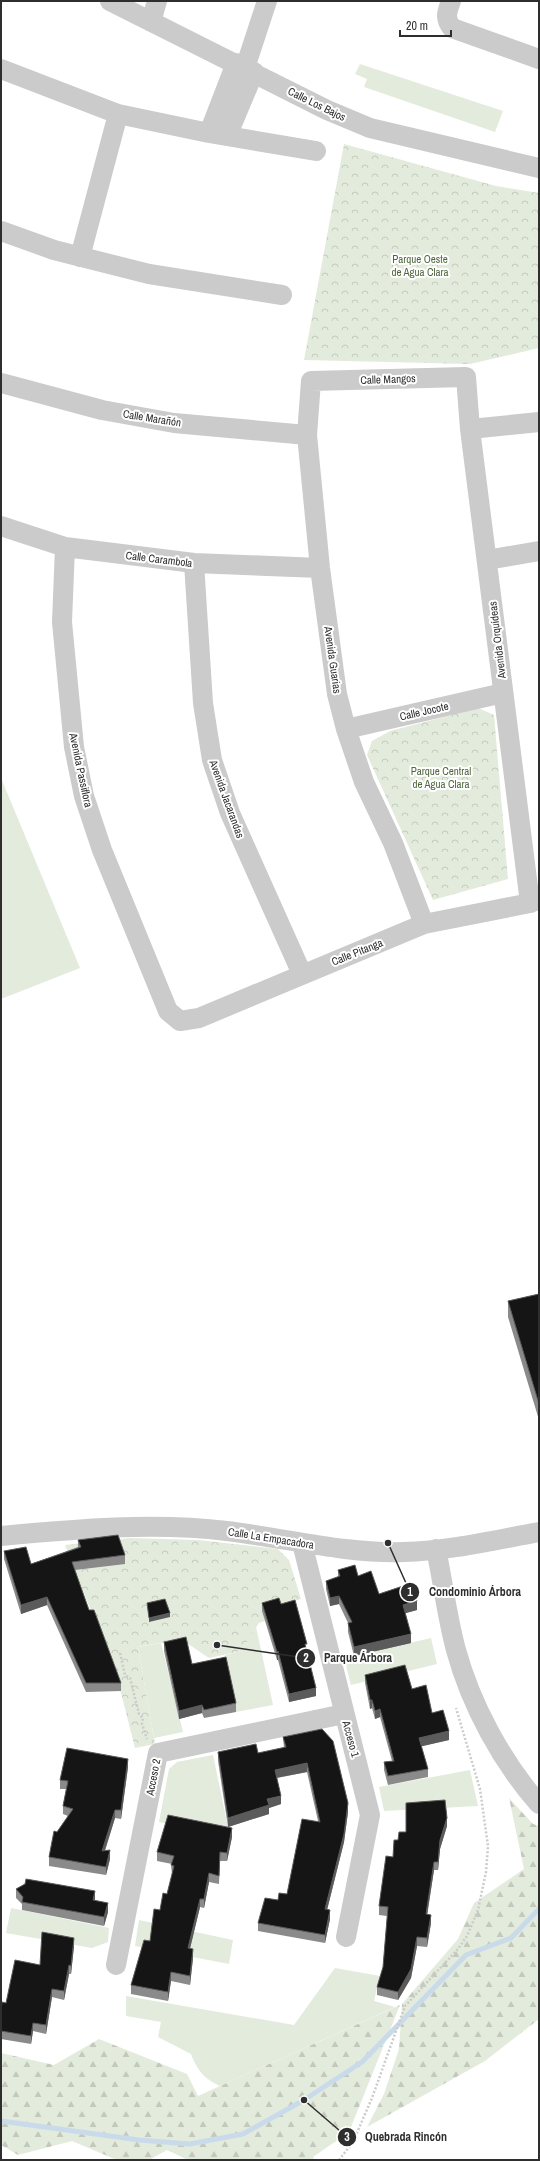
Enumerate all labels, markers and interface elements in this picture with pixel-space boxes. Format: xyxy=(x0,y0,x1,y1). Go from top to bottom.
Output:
scale bar xyxy=(400,12,451,38)
text: 20 m xyxy=(406,18,428,34)
street label: Calle Los Bajos xyxy=(286,84,349,124)
park label: Parque Oeste de Agua Clara xyxy=(391,252,449,279)
street label: Calle Mangos xyxy=(360,371,416,387)
street label: Calle Marañón xyxy=(122,406,182,430)
street label: Calle Carambola xyxy=(125,548,193,570)
street label: Avenida Orquídeas xyxy=(485,600,509,680)
street label: Avenida Guarias xyxy=(321,625,345,695)
street label: Calle Jocote xyxy=(398,699,450,723)
street label: Avenida Passiflora xyxy=(66,731,96,808)
street label: Avenida Jacarandas xyxy=(206,757,248,840)
park label: Parque Central de Agua Clara xyxy=(411,764,471,791)
street label: Calle Pitanga xyxy=(329,935,385,969)
street label: Calle La Empacadora xyxy=(227,1524,315,1552)
callout: Condominio Árbora xyxy=(400,1580,529,1604)
text: 1 xyxy=(407,1584,413,1600)
text: Condominio Árbora xyxy=(429,1584,522,1600)
callout: Parque Árbora xyxy=(296,1646,400,1670)
text: 2 xyxy=(303,1650,309,1666)
text: Parque Árbora xyxy=(324,1650,393,1666)
street label: Acceso 1 xyxy=(339,1718,363,1759)
street label: Acceso 2 xyxy=(142,1757,163,1798)
callout: Quebrada Rincón xyxy=(337,2125,455,2149)
text: 3 xyxy=(344,2129,350,2145)
text: Quebrada Rincón xyxy=(365,2129,447,2145)

